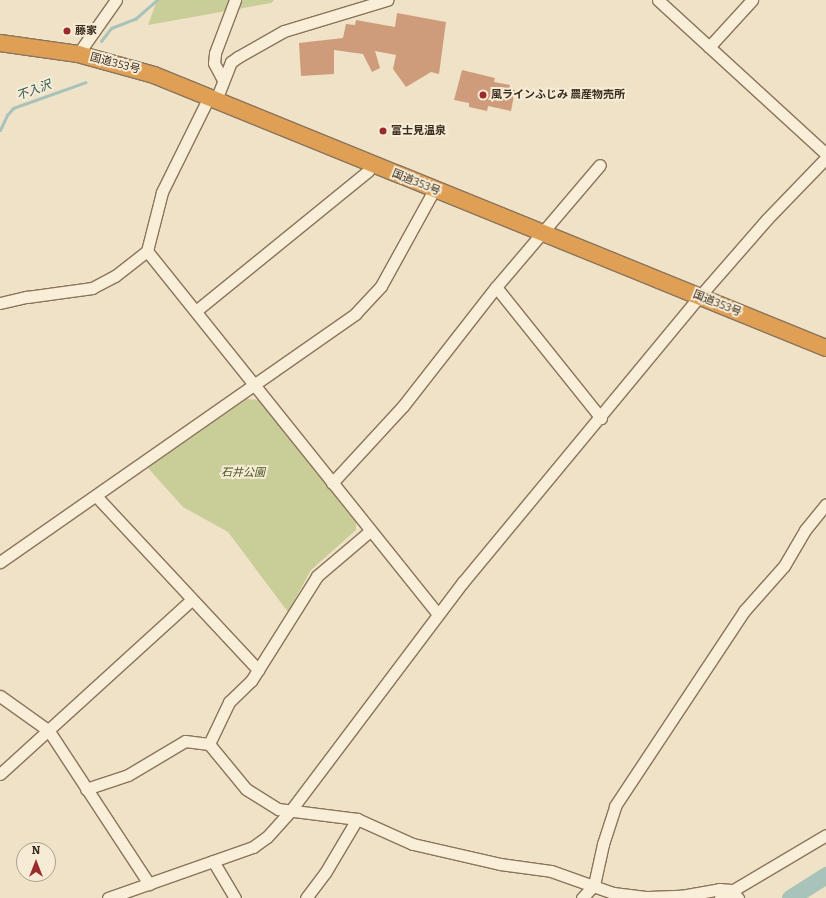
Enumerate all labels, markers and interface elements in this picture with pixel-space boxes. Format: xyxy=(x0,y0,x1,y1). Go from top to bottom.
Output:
place label: 藤家 xyxy=(75,24,97,38)
marker: 藤家 xyxy=(62,26,72,36)
street label: 国道353号 xyxy=(89,51,141,77)
water label: 不入沢 xyxy=(15,78,53,104)
place label: 風ラインふじみ 農産物売所 xyxy=(491,88,625,102)
marker: 風ラインふじみ 農産物売所 xyxy=(478,90,488,100)
place label: 富士見温泉 xyxy=(391,124,446,138)
marker: 富士見温泉 xyxy=(378,126,388,136)
street label: 国道353号 xyxy=(390,167,442,199)
street label: 国道353号 xyxy=(691,288,743,320)
park label: 石井公園 xyxy=(221,466,265,480)
north arrow xyxy=(16,842,56,882)
text: N xyxy=(32,844,40,857)

